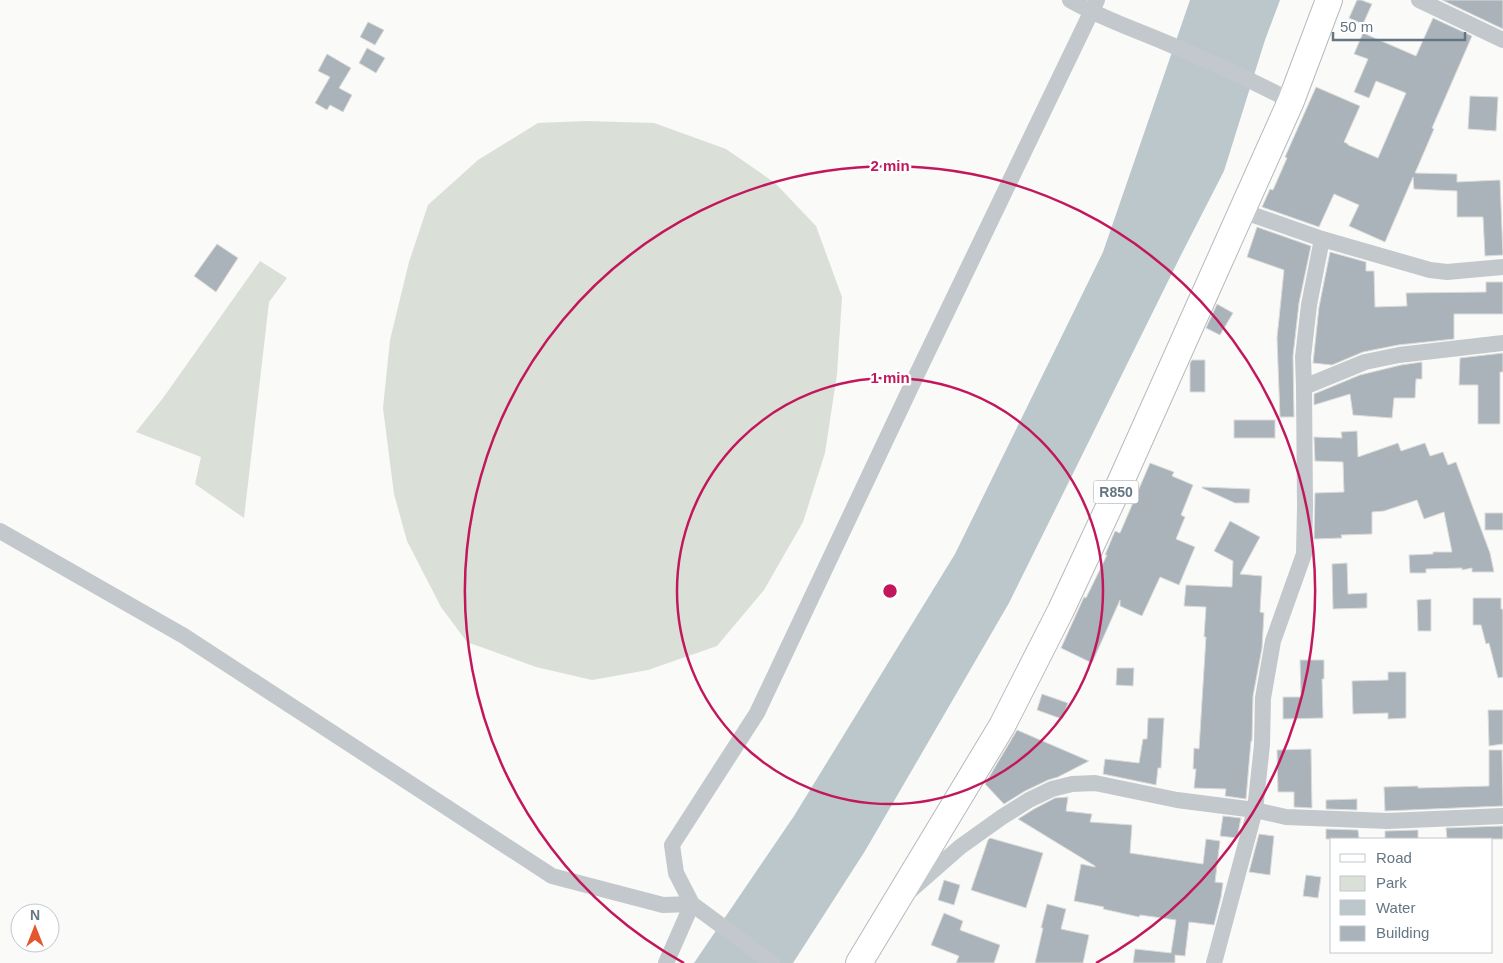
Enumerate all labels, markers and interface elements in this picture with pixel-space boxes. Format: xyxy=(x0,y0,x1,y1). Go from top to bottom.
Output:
scale bar xyxy=(1333,10,1466,42)
text: 50 m xyxy=(1340,18,1373,35)
text: 2 min xyxy=(870,157,910,174)
text: 1 min xyxy=(870,369,910,386)
road number: R850 xyxy=(1094,481,1138,504)
centre of rings xyxy=(881,582,899,600)
legend xyxy=(1330,838,1493,953)
text: Road xyxy=(1376,849,1412,866)
text: Park xyxy=(1376,874,1407,891)
text: Water xyxy=(1376,899,1415,916)
north arrow xyxy=(10,903,60,953)
text: N xyxy=(30,907,40,923)
text: Building xyxy=(1376,924,1429,941)

